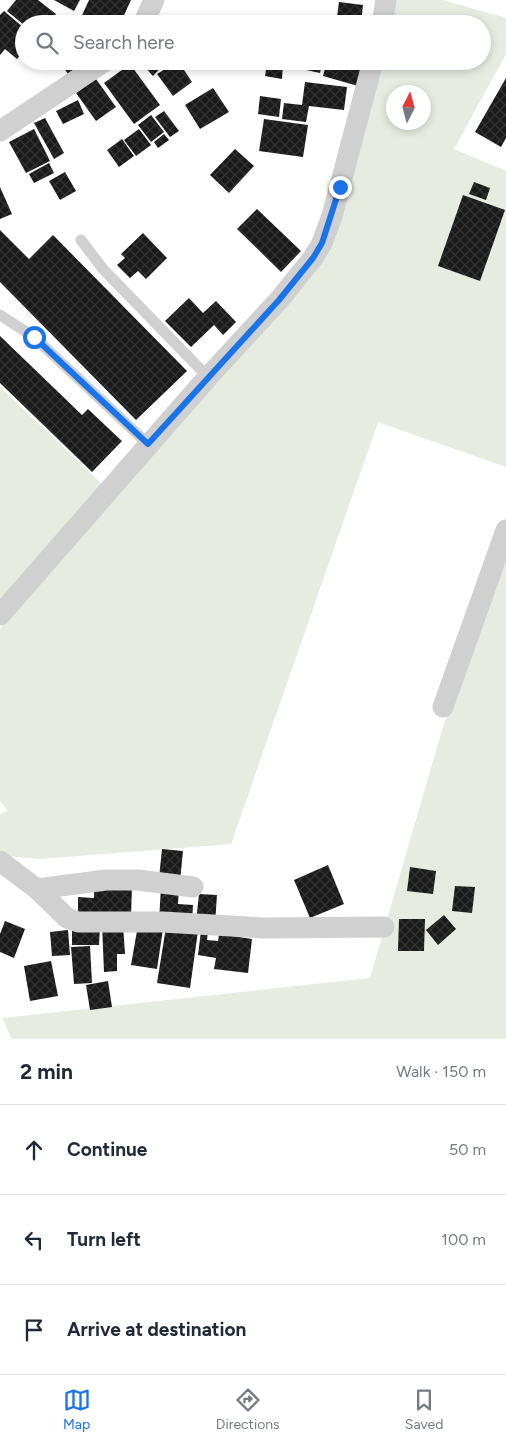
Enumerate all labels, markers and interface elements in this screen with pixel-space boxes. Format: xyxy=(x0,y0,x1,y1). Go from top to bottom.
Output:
search box xyxy=(15,15,491,70)
icon: search xyxy=(33,29,61,57)
text: Search here xyxy=(73,31,175,54)
north arrow xyxy=(386,85,431,130)
route end xyxy=(329,176,352,199)
route start xyxy=(23,326,46,349)
text: 2 min xyxy=(20,1059,73,1084)
text: Walk · 150 m xyxy=(396,1062,486,1081)
icon: ahead xyxy=(20,1136,48,1164)
text: Continue xyxy=(67,1138,147,1161)
text: 50 m xyxy=(449,1140,486,1159)
icon: left xyxy=(20,1226,48,1254)
text: Turn left xyxy=(67,1228,141,1251)
text: 100 m xyxy=(441,1230,486,1249)
icon: arrive xyxy=(20,1316,48,1344)
text: Arrive at destination xyxy=(67,1318,246,1341)
tab: Map xyxy=(63,1386,91,1433)
tab: Directions xyxy=(216,1386,280,1433)
tab: Saved xyxy=(405,1386,443,1433)

